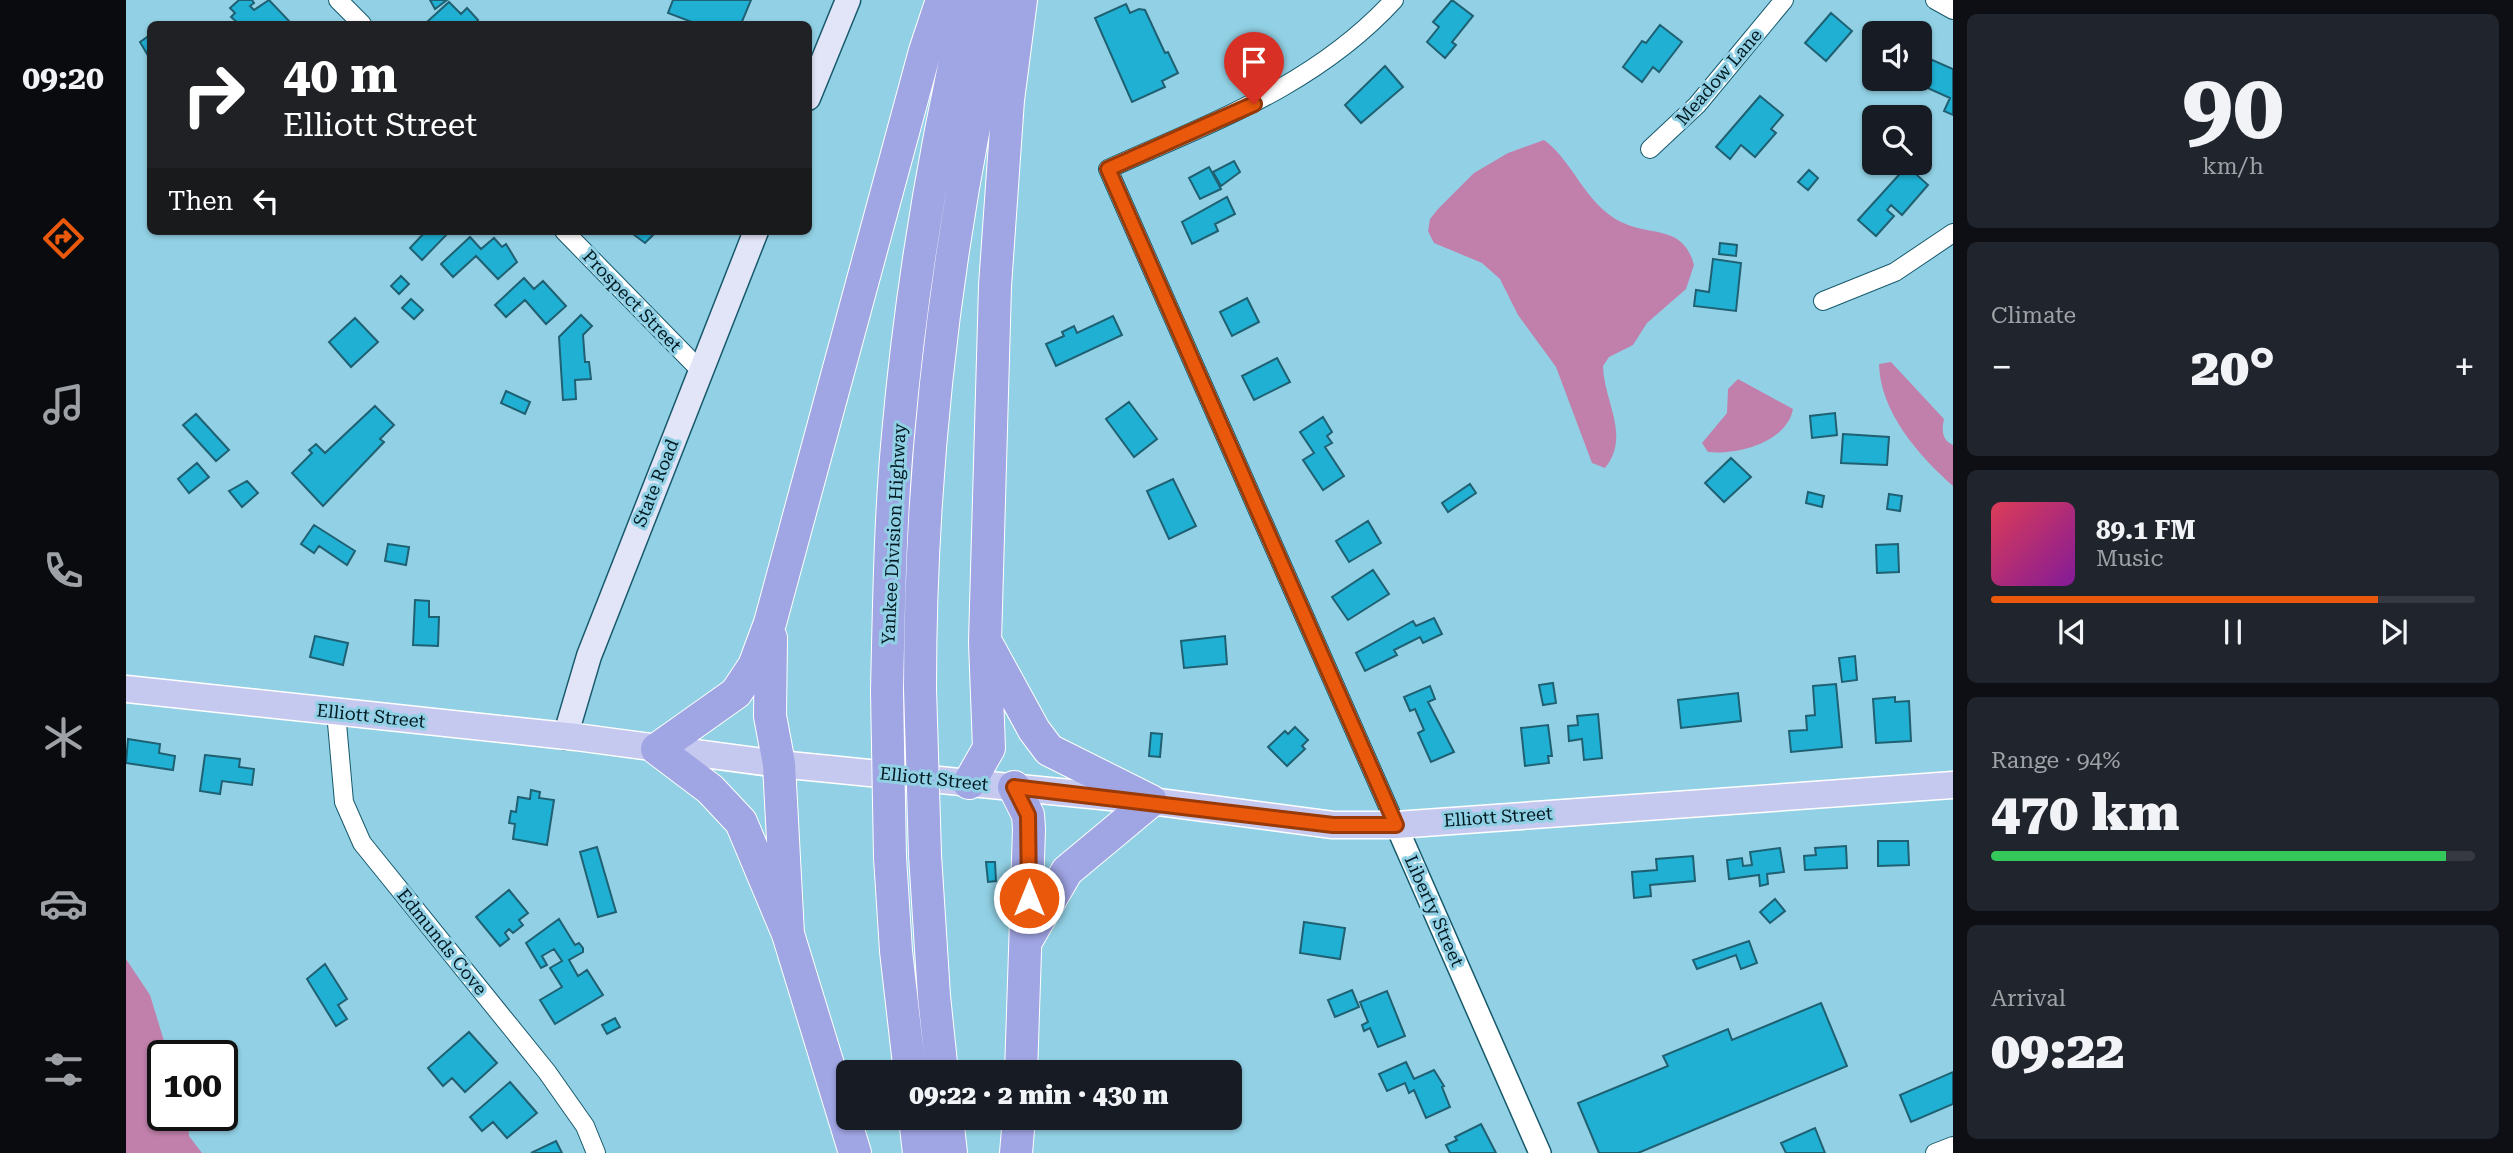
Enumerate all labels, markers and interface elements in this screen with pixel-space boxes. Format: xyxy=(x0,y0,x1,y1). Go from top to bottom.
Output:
map controls xyxy=(1862,21,1932,175)
button: sound xyxy=(1862,21,1932,91)
street label: Meadow Lane xyxy=(1671,24,1766,129)
pin xyxy=(1224,32,1284,104)
icon: arrive xyxy=(1235,43,1273,81)
text: 40 m xyxy=(283,47,398,104)
icon: right xyxy=(168,49,259,140)
text: 90 xyxy=(2182,54,2284,160)
text: 09:20 xyxy=(22,59,104,97)
button: search xyxy=(1862,105,1932,175)
text: Elliott Street xyxy=(283,106,477,144)
text: km/h xyxy=(2202,153,2264,180)
icon: left xyxy=(247,182,285,220)
text: Then xyxy=(168,186,233,216)
icon: directions xyxy=(39,214,88,263)
street label: Prospect Street xyxy=(579,246,686,356)
text: Climate xyxy=(1991,302,2076,329)
text: 20° xyxy=(2191,337,2275,398)
text: − xyxy=(1991,345,2012,389)
text: + xyxy=(2454,345,2475,389)
icon: music xyxy=(39,380,88,429)
street label: Yankee Division Highway xyxy=(877,422,910,645)
street label: State Road xyxy=(628,436,683,530)
text: 89.1 FM xyxy=(2096,515,2196,545)
text: Music xyxy=(2096,545,2163,572)
icon: phone xyxy=(39,546,88,595)
icon: previous xyxy=(2053,613,2091,651)
icon: pause xyxy=(2214,613,2252,651)
icon: next xyxy=(2375,613,2413,651)
street label: Elliott Street xyxy=(316,699,427,732)
icon: climate xyxy=(39,713,88,762)
text: Range · 94% xyxy=(1991,747,2120,774)
street label: Elliott Street xyxy=(879,762,990,795)
text: 470 km xyxy=(1991,782,2179,843)
street label: Elliott Street xyxy=(1443,802,1553,831)
street label: Liberty Street xyxy=(1401,852,1469,970)
position arrow xyxy=(992,861,1066,935)
icon: car xyxy=(39,879,88,928)
street label: Edmunds Cove xyxy=(393,884,492,999)
text: Arrival xyxy=(1991,985,2066,1012)
text: 09:22 xyxy=(1991,1020,2125,1081)
speed limit sign: 100 xyxy=(147,1040,238,1131)
icon: filters xyxy=(39,1045,88,1094)
text: 09:22 · 2 min · 430 m xyxy=(909,1080,1169,1110)

